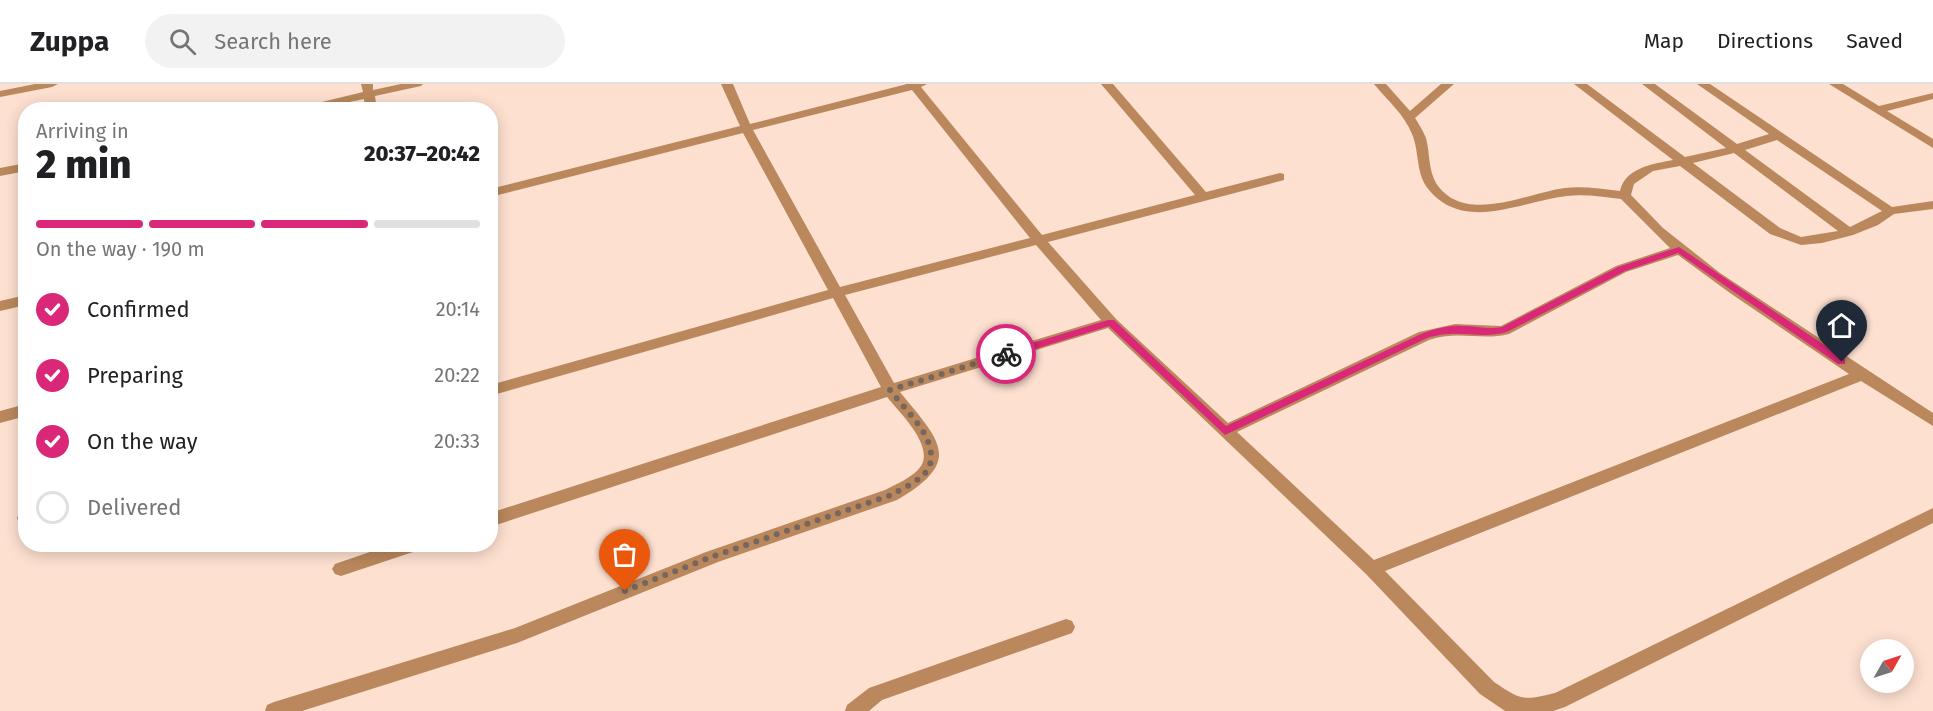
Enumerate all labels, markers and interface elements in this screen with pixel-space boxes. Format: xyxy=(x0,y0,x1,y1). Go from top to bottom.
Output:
search box xyxy=(145,14,565,68)
text: Zuppa xyxy=(30,25,109,58)
icon: search xyxy=(166,25,199,58)
text: Search here xyxy=(214,28,332,55)
text: Map xyxy=(1644,28,1684,54)
text: Directions xyxy=(1717,28,1813,54)
text: Saved xyxy=(1846,28,1903,54)
text: Arriving in xyxy=(36,119,129,143)
text: 20:37–20:42 xyxy=(364,140,480,167)
text: 2 min xyxy=(36,142,132,188)
text: On the way · 190 m xyxy=(36,237,205,261)
icon: check xyxy=(36,293,69,326)
text: Confirmed xyxy=(87,296,190,323)
text: 20:14 xyxy=(436,297,480,321)
pin xyxy=(1816,300,1867,362)
icon: home xyxy=(1825,309,1858,342)
courier xyxy=(976,324,1036,384)
icon: bike xyxy=(990,338,1023,371)
icon: check xyxy=(36,359,69,392)
text: Preparing xyxy=(87,362,183,389)
text: 20:22 xyxy=(434,363,480,387)
icon: check xyxy=(36,425,69,458)
text: On the way xyxy=(87,428,198,455)
text: 20:33 xyxy=(434,429,480,453)
text: Delivered xyxy=(87,494,182,521)
pin xyxy=(599,529,650,591)
icon: bag xyxy=(608,538,641,571)
north arrow xyxy=(1860,639,1914,693)
map controls xyxy=(1860,639,1914,693)

